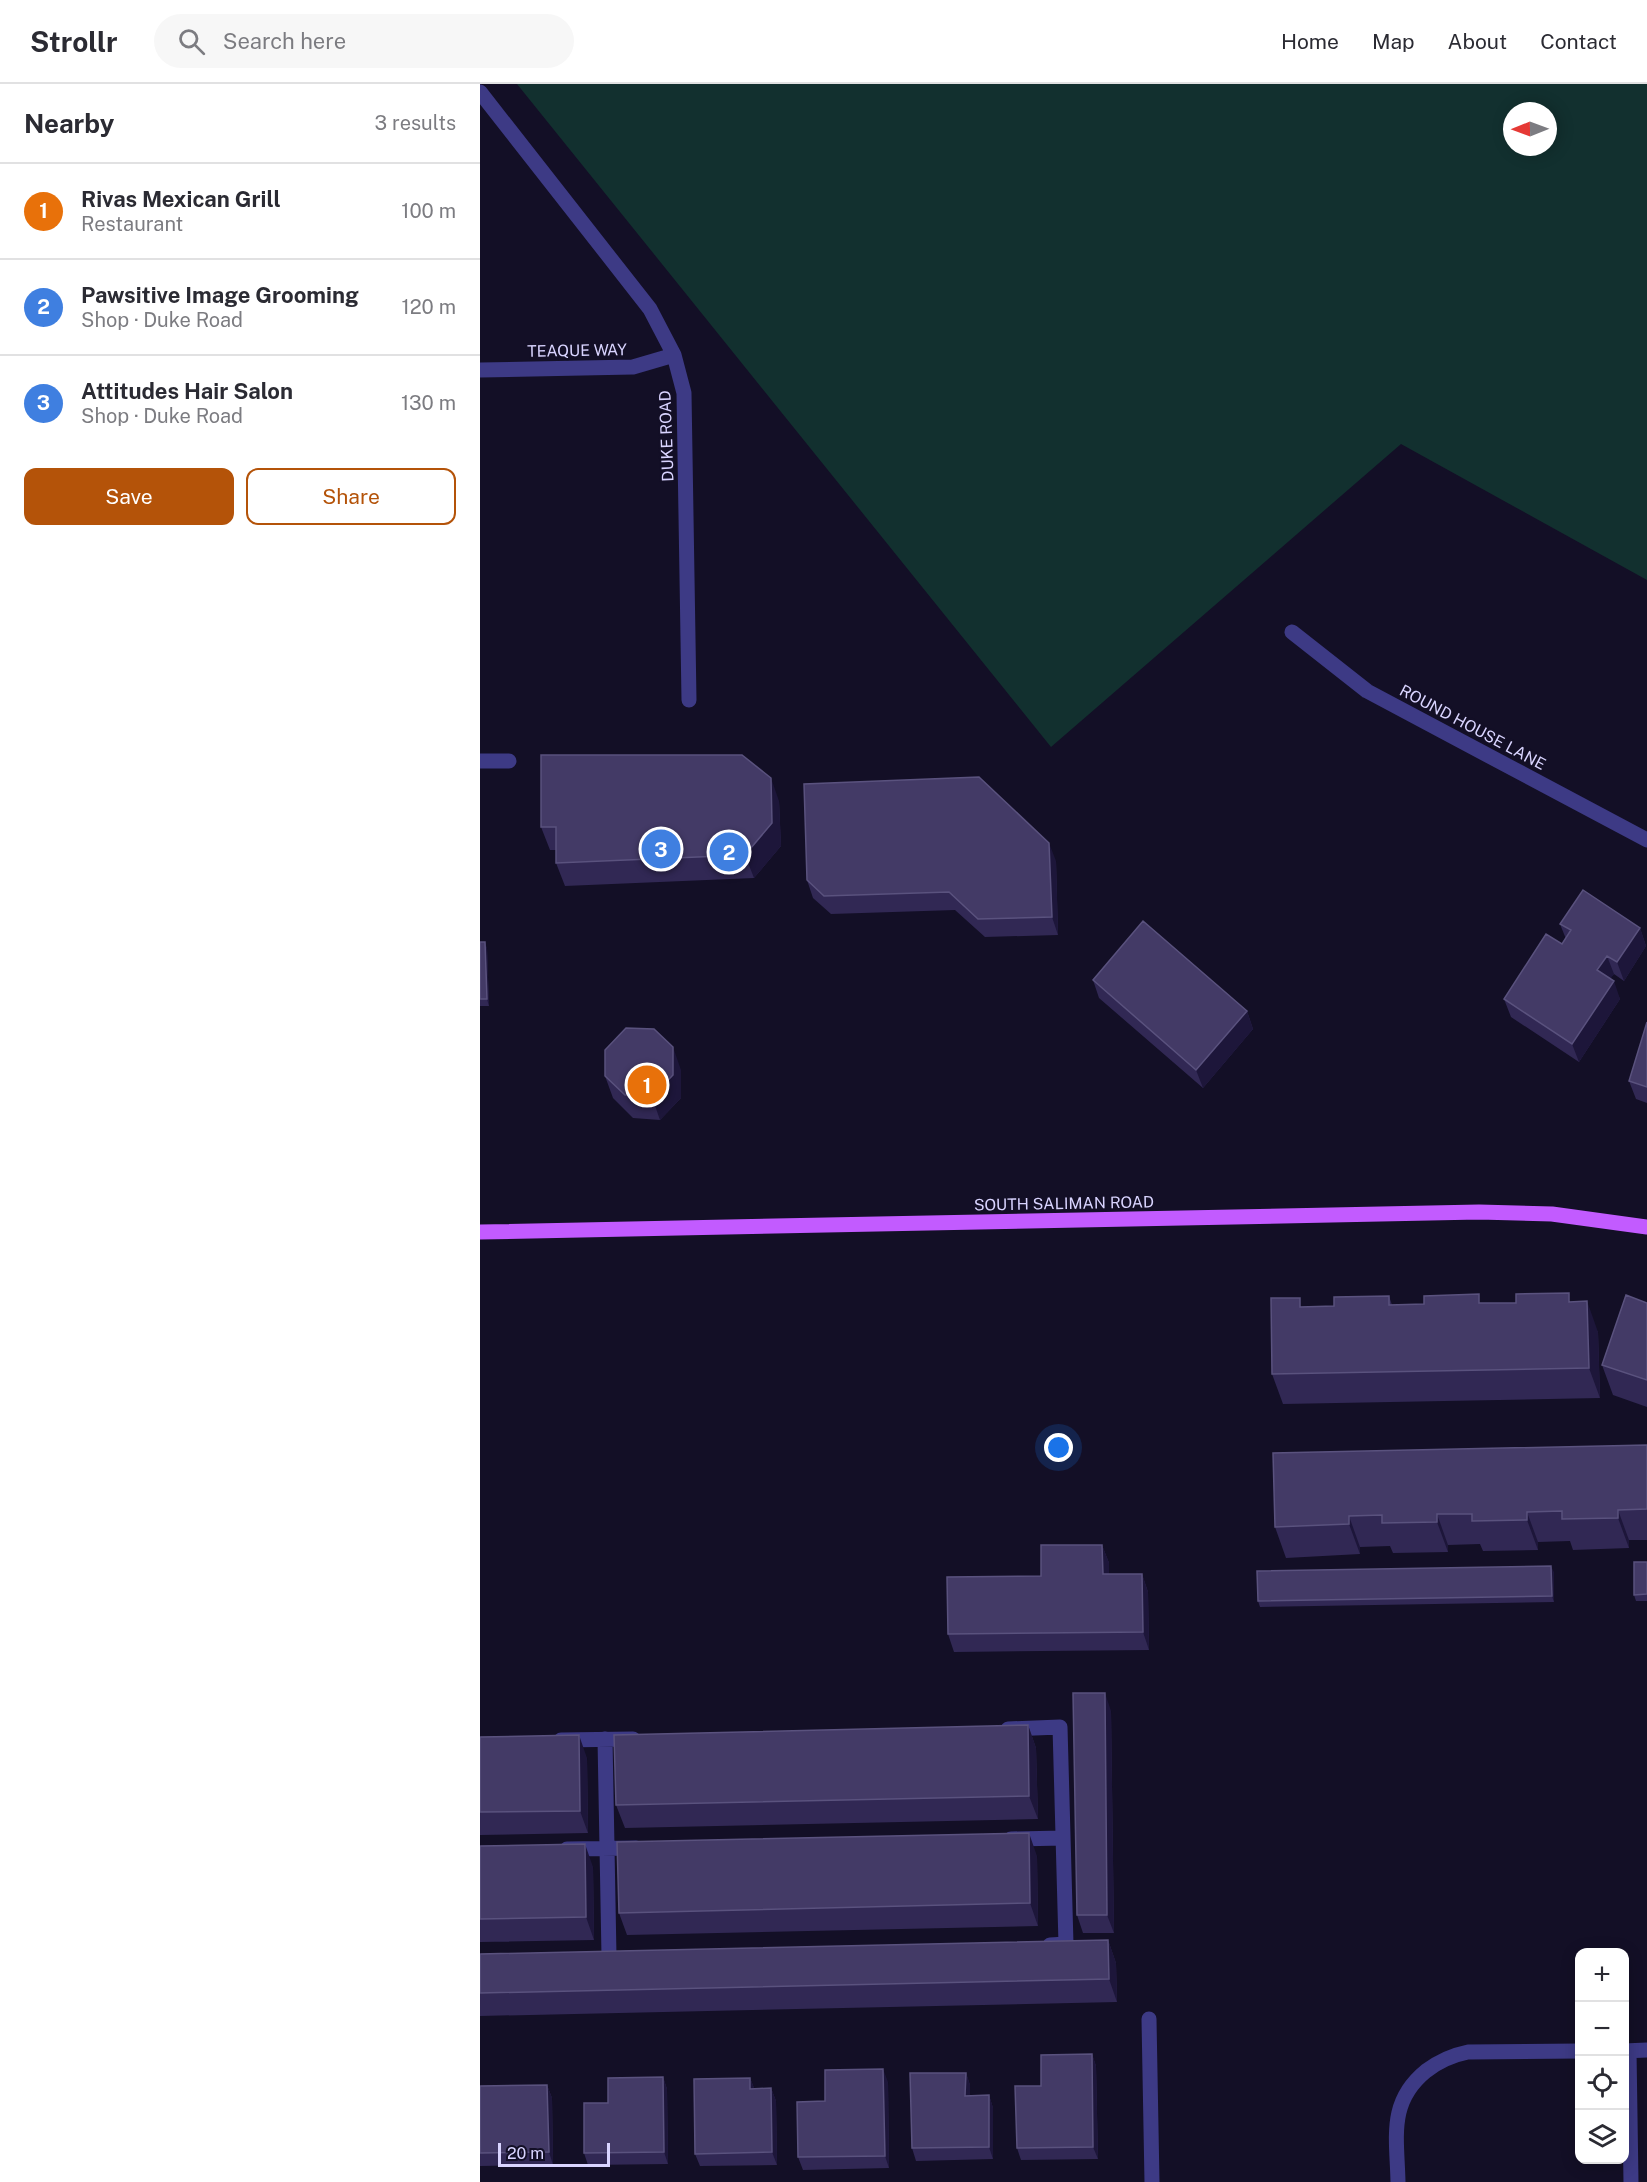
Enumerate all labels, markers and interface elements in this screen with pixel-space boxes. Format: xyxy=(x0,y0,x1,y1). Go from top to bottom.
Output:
search box xyxy=(154,14,574,68)
text: Strollr xyxy=(30,25,118,58)
icon: search xyxy=(175,25,208,58)
text: Search here xyxy=(223,28,346,54)
text: Home xyxy=(1281,29,1339,54)
text: Map xyxy=(1372,29,1415,54)
text: About xyxy=(1448,29,1507,54)
text: Contact xyxy=(1540,29,1617,54)
north arrow xyxy=(1503,102,1557,156)
text: Nearby xyxy=(24,108,114,139)
text: 3 results xyxy=(375,111,456,135)
text: Rivas Mexican Grill xyxy=(81,186,281,212)
text: 1 xyxy=(39,199,48,223)
text: 100 m xyxy=(401,199,456,223)
text: Restaurant xyxy=(81,212,183,236)
text: Pawsitive Image Grooming xyxy=(81,282,359,308)
text: 2 xyxy=(37,295,50,319)
text: 120 m xyxy=(402,295,456,319)
text: Shop · Duke Road xyxy=(81,308,243,332)
street label: TEAQUE WAY xyxy=(527,340,627,361)
text: Attitudes Hair Salon xyxy=(81,378,293,404)
street label: DUKE ROAD xyxy=(655,390,678,482)
text: 3 xyxy=(37,391,50,415)
text: 130 m xyxy=(401,391,456,415)
text: Shop · Duke Road xyxy=(81,404,243,428)
button: Save xyxy=(24,468,234,525)
button: Share xyxy=(246,468,456,525)
street label: ROUND HOUSE LANE xyxy=(1396,681,1549,774)
pin: 3 xyxy=(642,826,681,872)
pin: 2 xyxy=(710,830,748,874)
pin: 1 xyxy=(628,1062,666,1108)
street label: SOUTH SALIMAN ROAD xyxy=(974,1192,1154,1215)
your location xyxy=(1044,1433,1073,1462)
map controls xyxy=(1575,1948,1629,2164)
button: + xyxy=(1575,1948,1629,2002)
button: − xyxy=(1575,2002,1629,2056)
button: locate xyxy=(1575,2056,1629,2110)
button: layers xyxy=(1575,2110,1629,2164)
scale bar xyxy=(498,2140,610,2168)
text: 20 m xyxy=(507,2144,544,2163)

